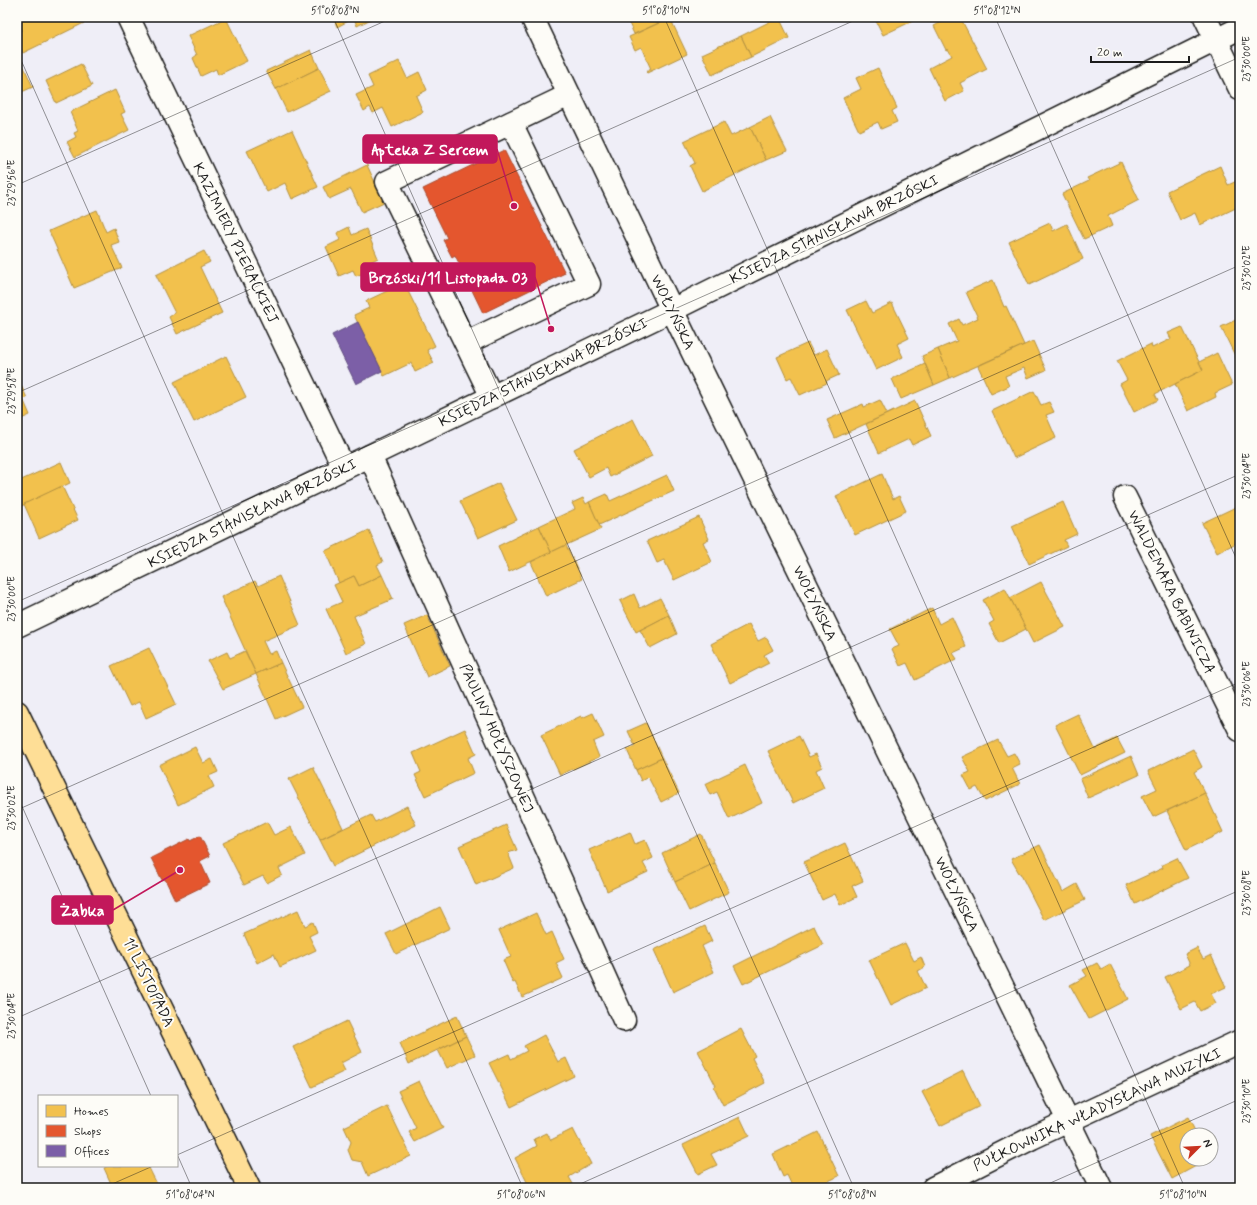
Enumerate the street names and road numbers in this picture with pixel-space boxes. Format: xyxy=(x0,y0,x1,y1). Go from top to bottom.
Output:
street label: KAZIMIERY PIERACKIEJ xyxy=(187,160,283,327)
street label: KSIĘDZA STANISŁAWA BRZÓSKI xyxy=(727,170,942,289)
street label: WOŁYŃSKA xyxy=(645,271,699,353)
street label: KSIĘDZA STANISŁAWA BRZÓSKI xyxy=(436,313,651,432)
street label: KSIĘDZA STANISŁAWA BRZÓSKI xyxy=(145,454,360,573)
street label: WALDEMARA BABINICZA xyxy=(1123,507,1220,678)
street label: WOŁYŃSKA xyxy=(787,562,841,644)
street label: PAULINY HOŁYSZOWEJ xyxy=(454,661,538,816)
street label: WOŁYŃSKA xyxy=(929,853,983,935)
street label: 11 LISTOPADA xyxy=(118,934,178,1031)
street label: PUŁKOWNIKA WŁADYSŁAWA MUZYKI xyxy=(970,1044,1224,1174)

